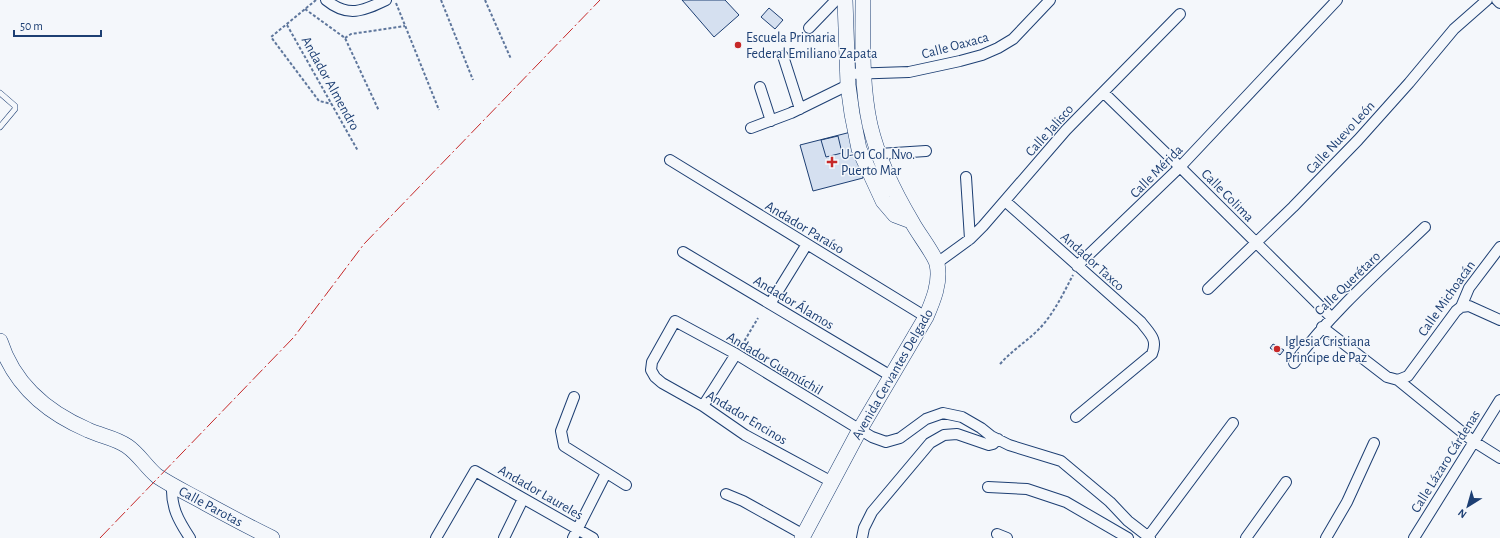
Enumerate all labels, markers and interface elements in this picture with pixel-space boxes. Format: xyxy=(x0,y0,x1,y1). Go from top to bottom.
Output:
scale bar xyxy=(14,12,101,38)
text: 50 m xyxy=(20,20,43,32)
street label: Calle Oaxaca xyxy=(920,30,991,62)
place label: Escuela Primaria Federal Emiliano Zapata xyxy=(746,31,878,61)
street label: Andador Almendro xyxy=(299,34,362,133)
marker: Escuela Primaria Federal Emiliano Zapata xyxy=(733,40,743,50)
street label: Calle Nuevo León xyxy=(1304,99,1378,177)
street label: Calle Jalisco xyxy=(1023,102,1077,159)
street label: Calle Mérida xyxy=(1128,142,1186,201)
place label: U-01 Col. Nvo. Puerto Mar xyxy=(841,148,915,178)
marker: U-01 Col. Nvo. Puerto Mar xyxy=(826,156,838,168)
street label: Calle Colima xyxy=(1198,167,1257,225)
street label: Andador Paraíso xyxy=(763,199,846,257)
street label: Andador Taxco xyxy=(1058,230,1127,294)
street label: Calle Querétaro xyxy=(1312,249,1383,318)
street label: Calle Michoacán xyxy=(1416,258,1478,339)
street label: Andador Álamos xyxy=(751,271,838,332)
street label: Avenida Cervantes Delgado xyxy=(850,307,936,442)
street label: Andador Guamúchil xyxy=(724,330,825,398)
place label: Iglesia Cristiana Principe de Paz xyxy=(1285,335,1371,365)
marker: Iglesia Cristiana Principe de Paz xyxy=(1272,344,1282,354)
street label: Andador Encinos xyxy=(704,388,789,447)
street label: Calle Lázaro Cárdenas xyxy=(1409,408,1483,515)
street label: Andador Laureles xyxy=(496,463,585,523)
street label: Calle Parotas xyxy=(176,484,245,530)
north arrow xyxy=(1448,486,1488,526)
text: N xyxy=(1456,507,1469,520)

